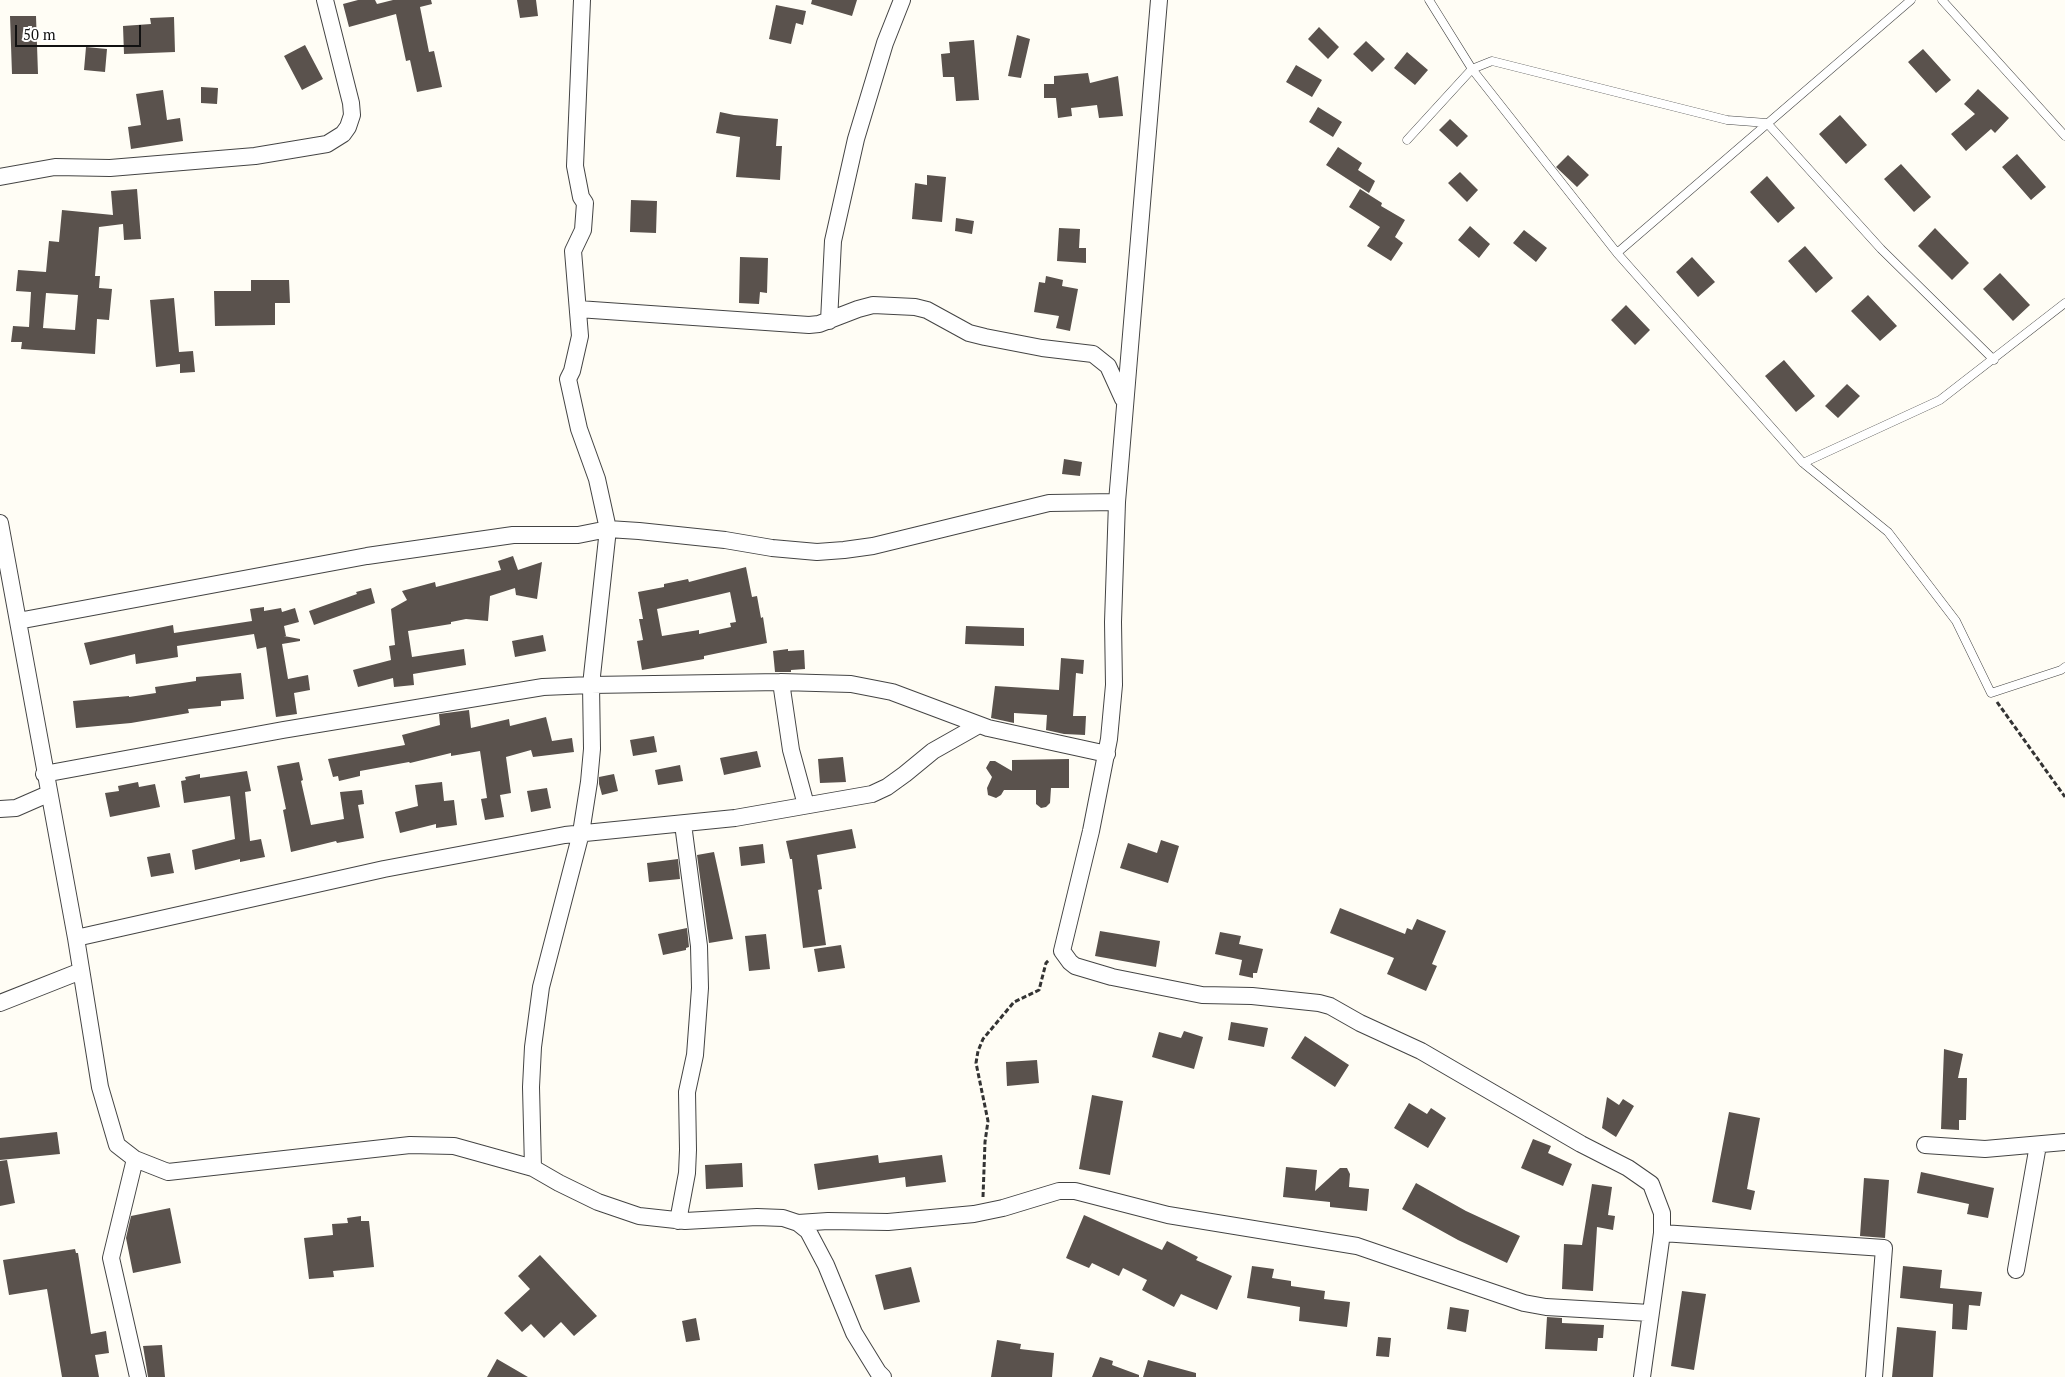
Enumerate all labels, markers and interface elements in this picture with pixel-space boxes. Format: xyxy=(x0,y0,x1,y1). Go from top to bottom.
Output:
scale bar xyxy=(18,15,144,47)
text: 50 m xyxy=(23,24,56,44)

